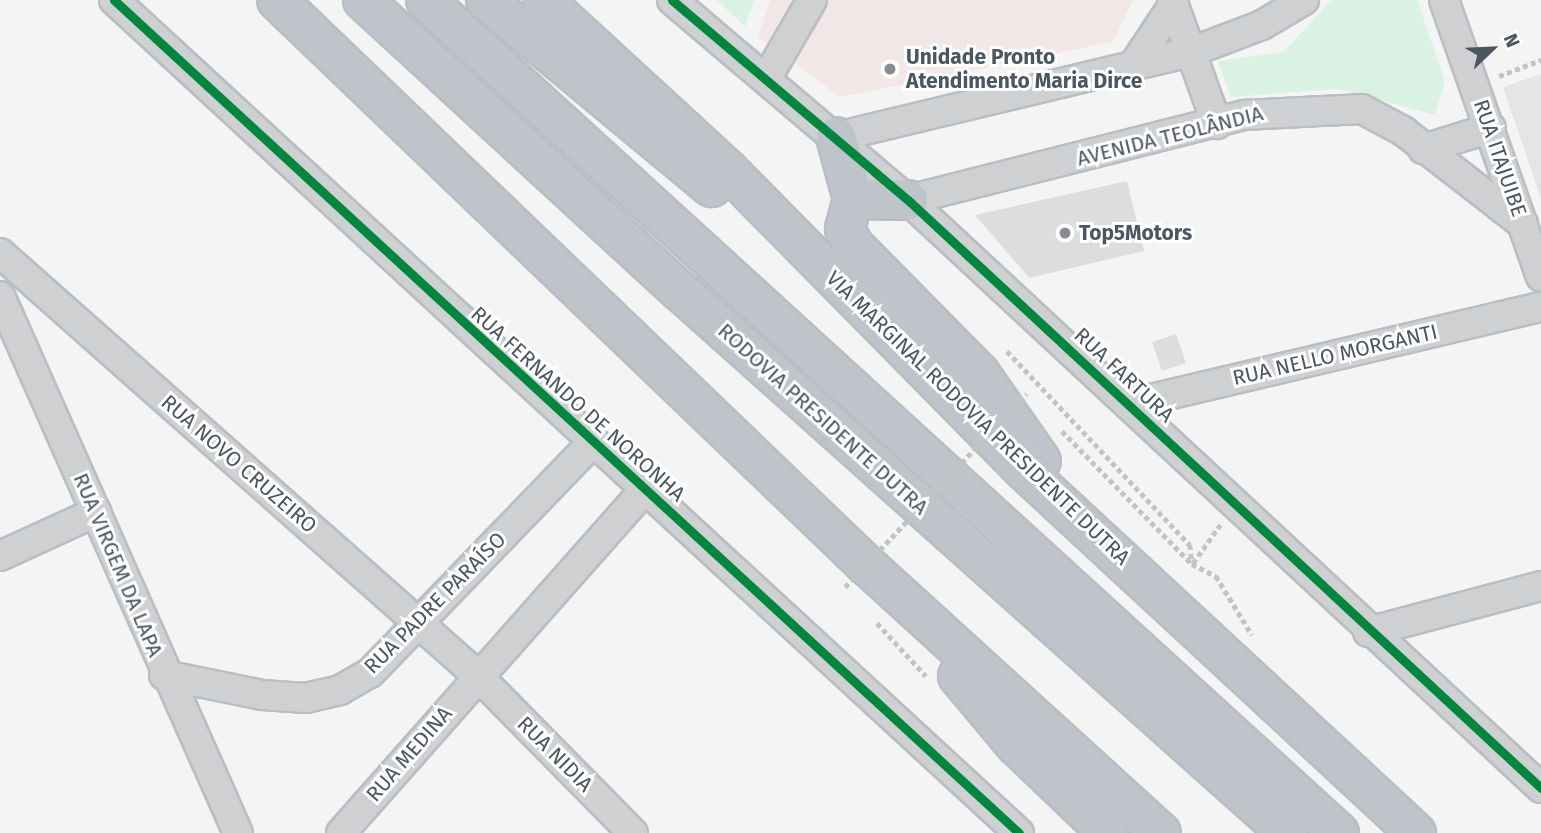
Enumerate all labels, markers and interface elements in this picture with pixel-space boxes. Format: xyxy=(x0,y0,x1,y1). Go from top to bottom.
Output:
north arrow xyxy=(1457,14,1527,84)
text: N xyxy=(1499,30,1525,51)
place label: Unidade Pronto Atendimento Maria Dirce xyxy=(906,44,1142,94)
marker: Unidade Pronto Atendimento Maria Dirce xyxy=(880,59,900,79)
street label: RUA ITAJUIBE xyxy=(1468,96,1532,220)
street label: AVENIDA TEOLÂNDIA xyxy=(1074,101,1266,171)
place label: Top5Motors xyxy=(1079,220,1192,246)
marker: Top5Motors xyxy=(1057,225,1073,241)
street label: VIA MARGINAL RODOVIA PRESIDENTE DUTRA xyxy=(821,266,1135,570)
street label: RUA FERNANDO DE NORONHA xyxy=(466,301,690,507)
street label: RODOVIA PRESIDENTE DUTRA xyxy=(713,318,933,520)
street label: RUA NELLO MORGANTI xyxy=(1230,319,1440,391)
street label: RUA FARTURA xyxy=(1069,323,1179,427)
street label: RUA NOVO CRUZEIRO xyxy=(156,390,322,538)
street label: RUA VIRGEM DA LAPA xyxy=(68,469,168,661)
street label: RUA PADRE PARAÍSO xyxy=(359,527,511,679)
street label: RUA MEDINA xyxy=(361,701,457,807)
street label: RUA NIDIA xyxy=(512,711,598,797)

